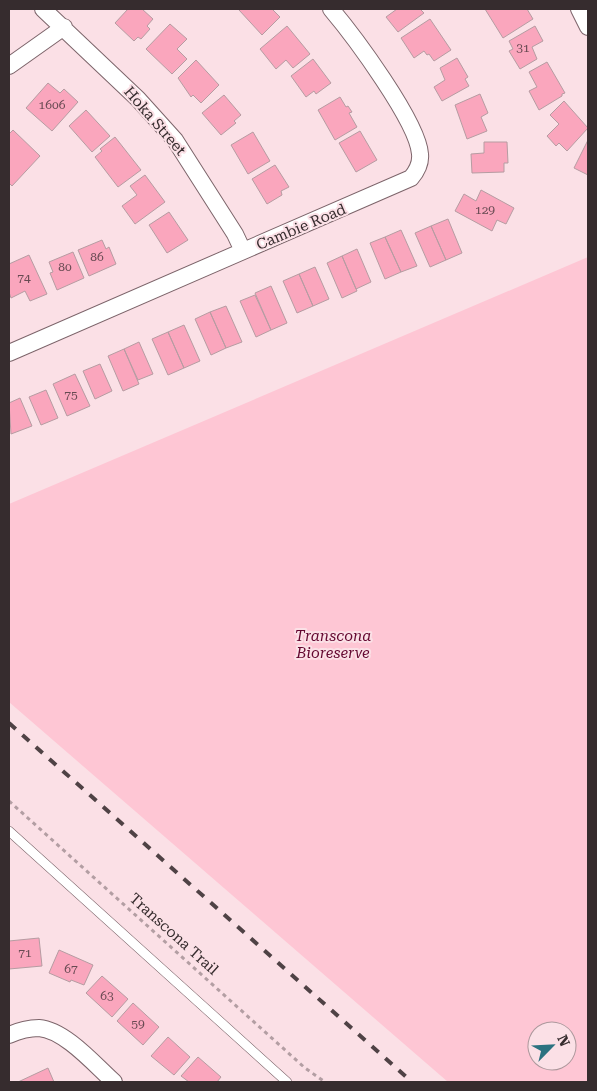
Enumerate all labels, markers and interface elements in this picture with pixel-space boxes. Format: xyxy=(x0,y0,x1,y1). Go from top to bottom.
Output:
house number: 31 xyxy=(516,41,530,55)
street label: Hoka Street xyxy=(120,83,190,159)
house number: 1606 xyxy=(39,98,66,112)
street label: Cambie Road xyxy=(253,200,349,254)
house number: 129 xyxy=(475,203,495,217)
house number: 86 xyxy=(90,250,104,264)
house number: 80 xyxy=(58,260,72,274)
house number: 74 xyxy=(17,271,31,285)
house number: 75 xyxy=(64,388,78,402)
park label: Transcona Bioreserve xyxy=(295,627,371,662)
street label: Transcona Trail xyxy=(126,889,222,979)
house number: 71 xyxy=(18,946,32,960)
house number: 67 xyxy=(64,962,78,976)
house number: 63 xyxy=(100,989,114,1003)
house number: 59 xyxy=(131,1017,145,1031)
north arrow xyxy=(527,1021,577,1071)
text: N xyxy=(554,1033,573,1049)

